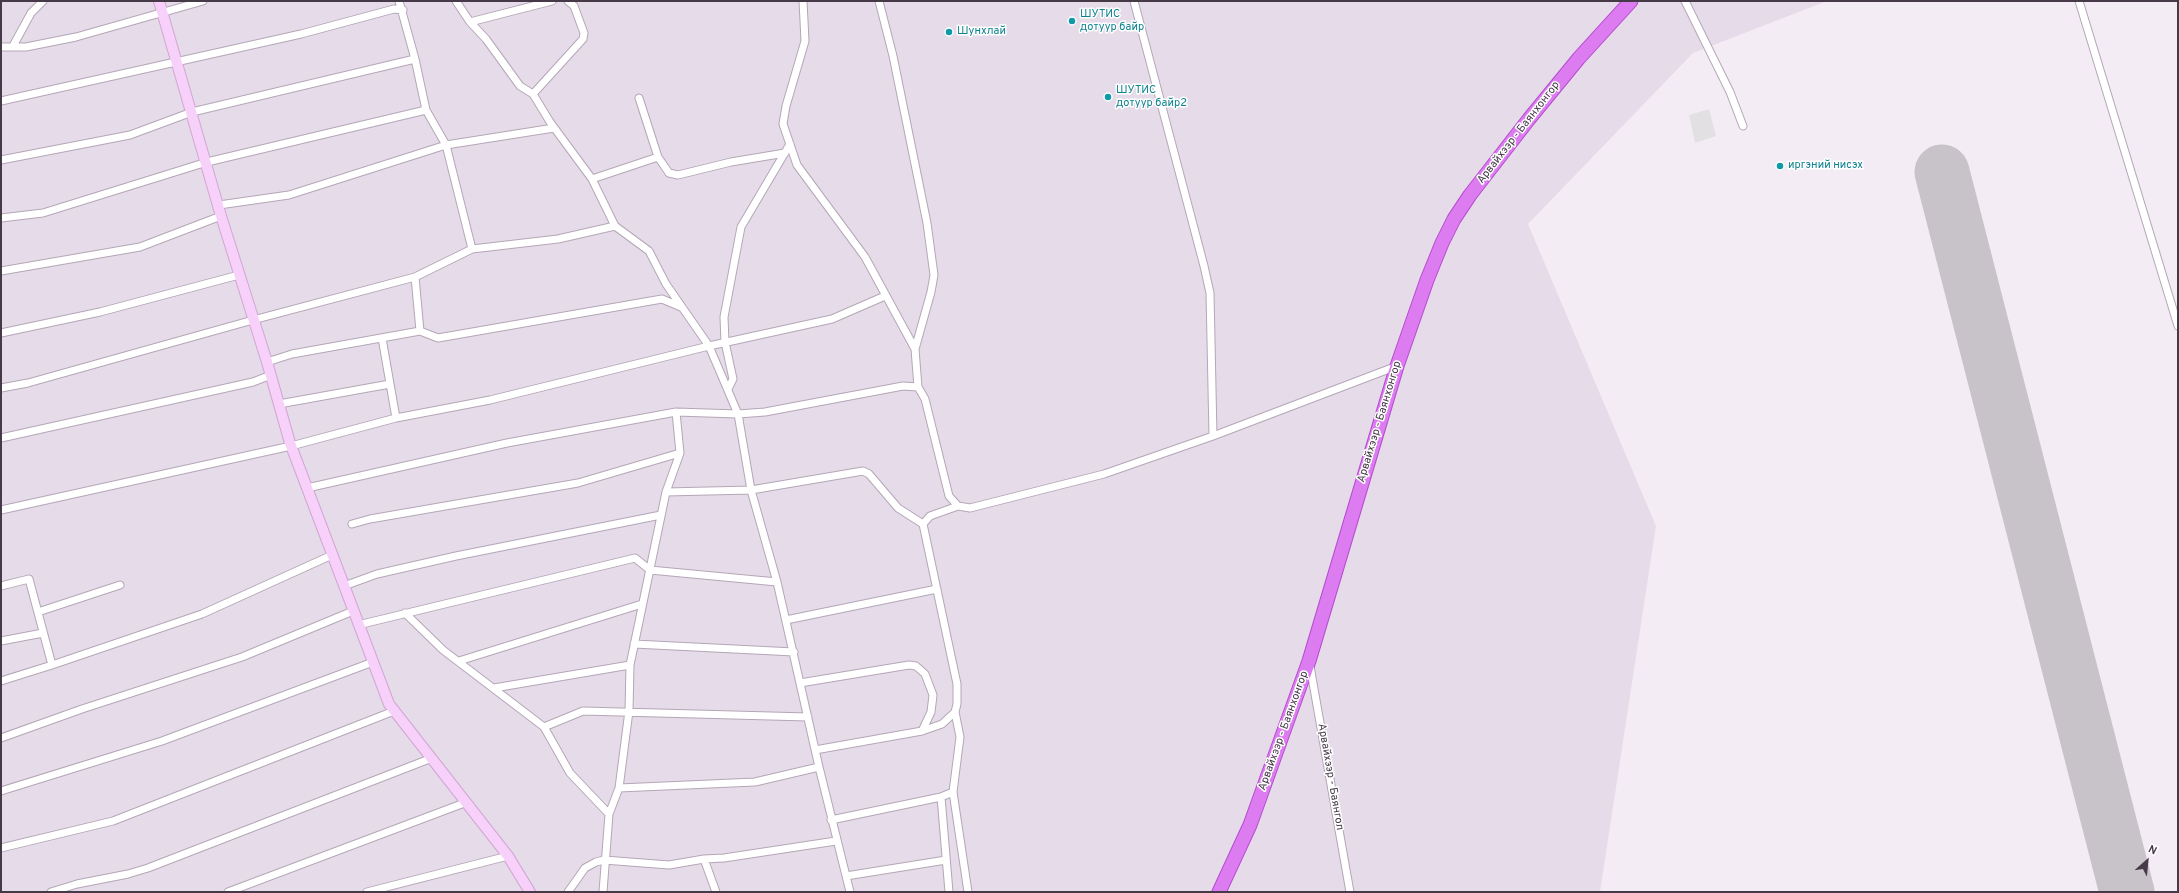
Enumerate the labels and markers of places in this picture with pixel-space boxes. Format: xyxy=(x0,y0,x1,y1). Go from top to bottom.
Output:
place label: ШУТИС дотуур байр xyxy=(1080,8,1144,34)
marker: ШУТИС дотуур байр xyxy=(1067,16,1077,26)
place label: Шунхлай xyxy=(957,25,1006,39)
marker: Шунхлай xyxy=(944,27,954,37)
place label: ШУТИС дотуур байр2 xyxy=(1116,84,1187,110)
marker: ШУТИС дотуур байр2 xyxy=(1103,92,1113,102)
place label: иргэний нисэх xyxy=(1788,159,1863,173)
marker: иргэний нисэх xyxy=(1775,161,1785,171)

